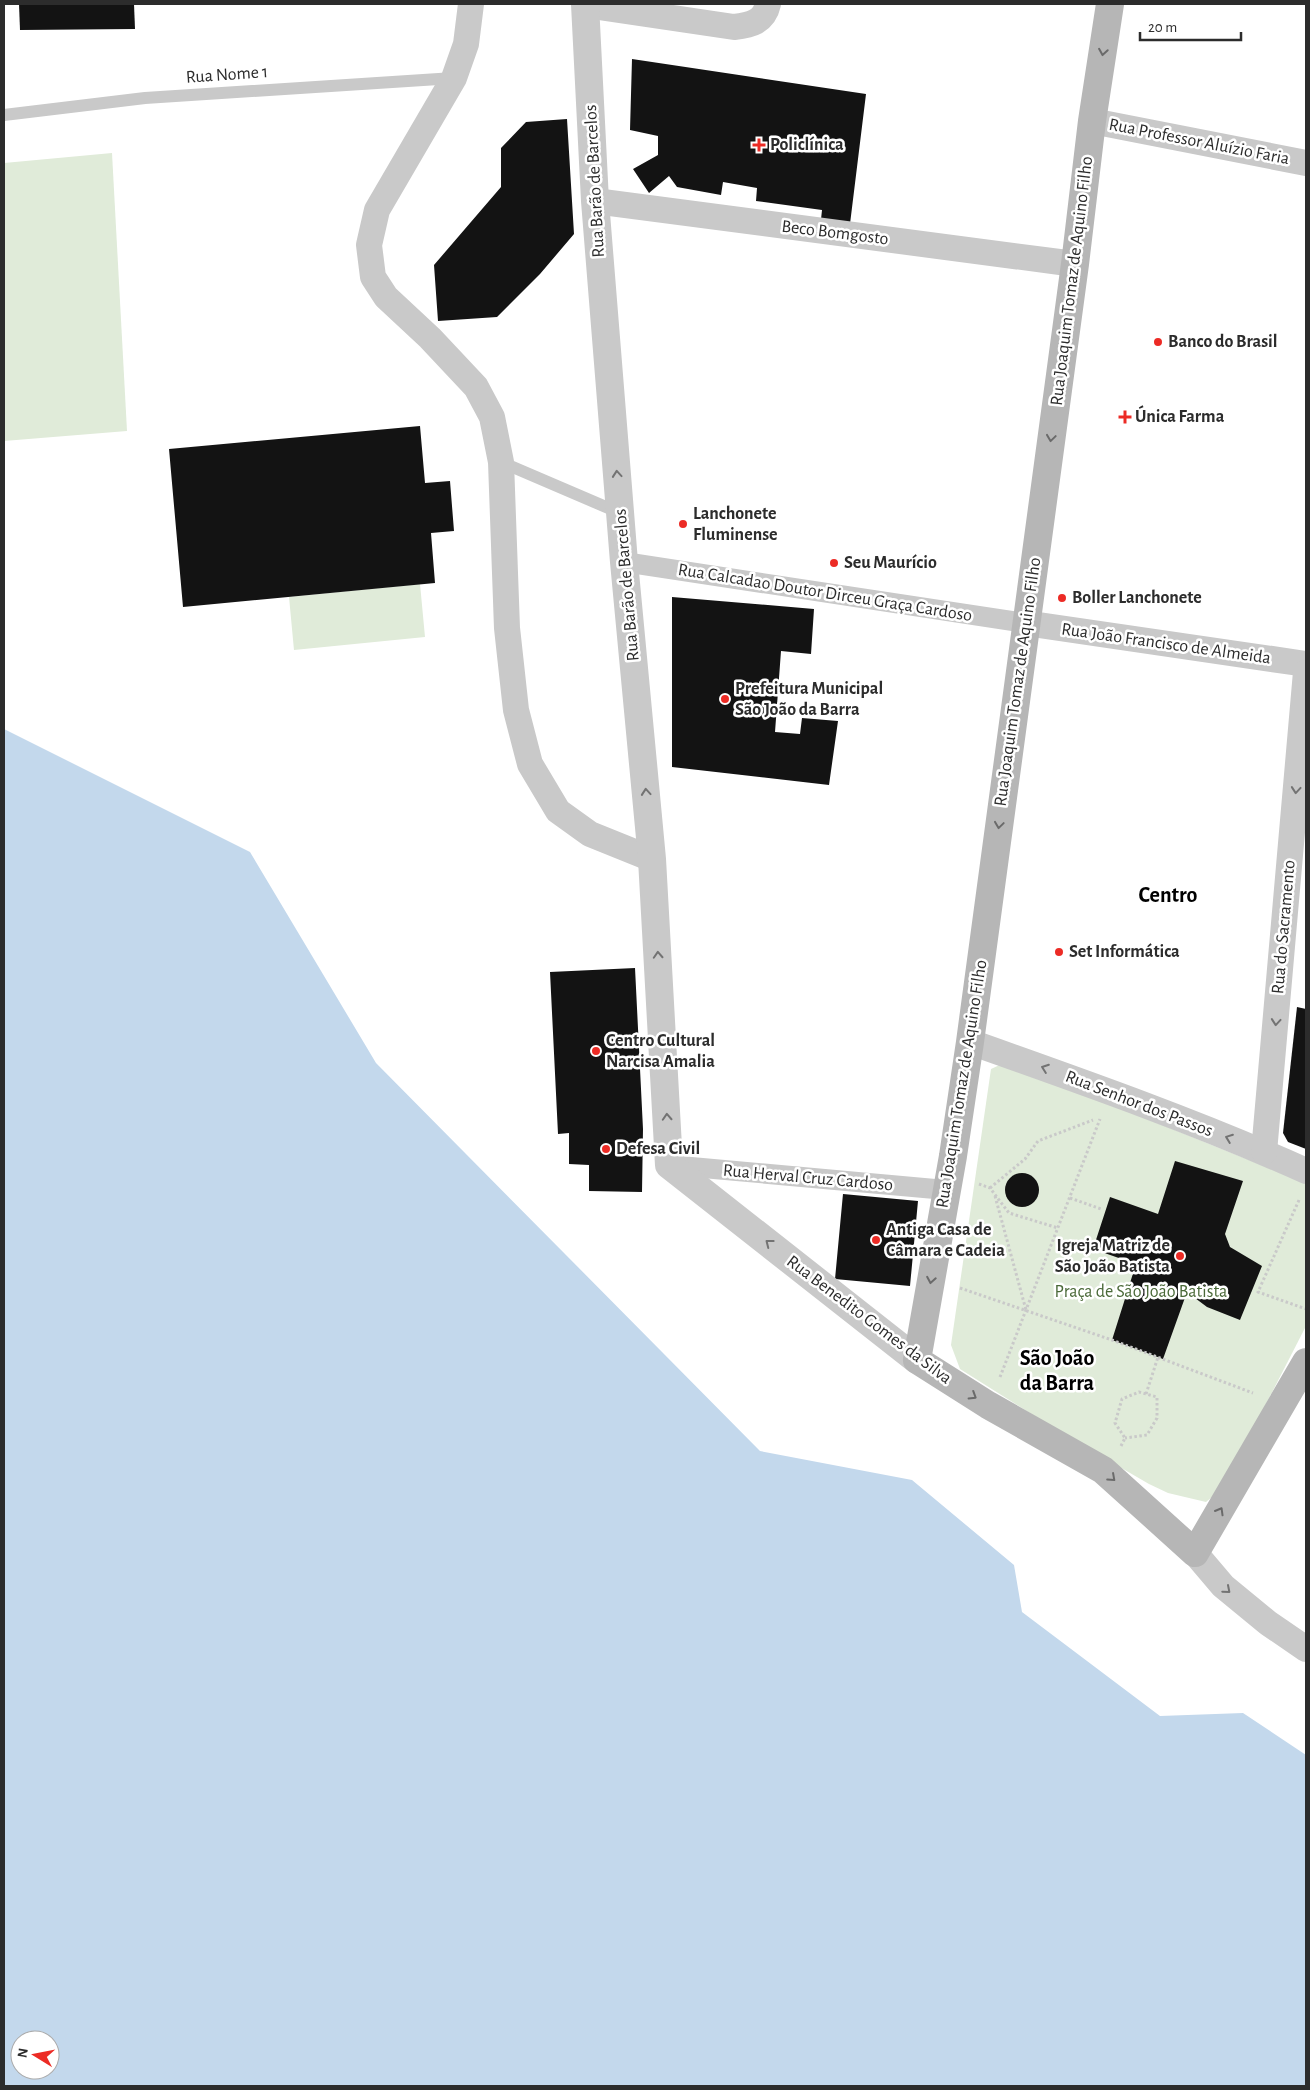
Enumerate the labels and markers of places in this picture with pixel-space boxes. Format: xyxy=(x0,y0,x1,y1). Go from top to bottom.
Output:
place label: Policlínica xyxy=(770,136,844,154)
marker: Policlínica xyxy=(752,138,766,152)
place label: Banco do Brasil xyxy=(1168,333,1278,351)
marker: Banco do Brasil xyxy=(1152,336,1164,348)
place label: Única Farma xyxy=(1135,405,1225,426)
marker: Única Farma xyxy=(1119,411,1131,423)
place label: Lanchonete Fluminense xyxy=(693,505,778,544)
marker: Lanchonete Fluminense xyxy=(677,518,689,530)
place label: Seu Maurício xyxy=(844,554,937,572)
marker: Seu Maurício xyxy=(828,557,840,569)
place label: Boller Lanchonete xyxy=(1072,589,1202,607)
marker: Boller Lanchonete xyxy=(1056,592,1068,604)
place label: Prefeitura Municipal São João da Barra xyxy=(735,680,883,719)
marker: Prefeitura Municipal São João da Barra xyxy=(719,693,731,705)
place label: Set Informática xyxy=(1069,943,1180,961)
marker: Set Informática xyxy=(1053,946,1065,958)
place label: Centro Cultural Narcisa Amalia xyxy=(606,1032,715,1071)
marker: Centro Cultural Narcisa Amalia xyxy=(590,1045,602,1057)
place label: Defesa Civil xyxy=(616,1140,700,1158)
marker: Defesa Civil xyxy=(600,1143,612,1155)
place label: Antiga Casa de Câmara e Cadeia xyxy=(886,1221,1005,1260)
marker: Antiga Casa de Câmara e Cadeia xyxy=(870,1234,882,1246)
place label: Igreja Matriz de São João Batista xyxy=(1055,1237,1170,1276)
marker: Igreja Matriz de São João Batista xyxy=(1174,1250,1186,1262)

